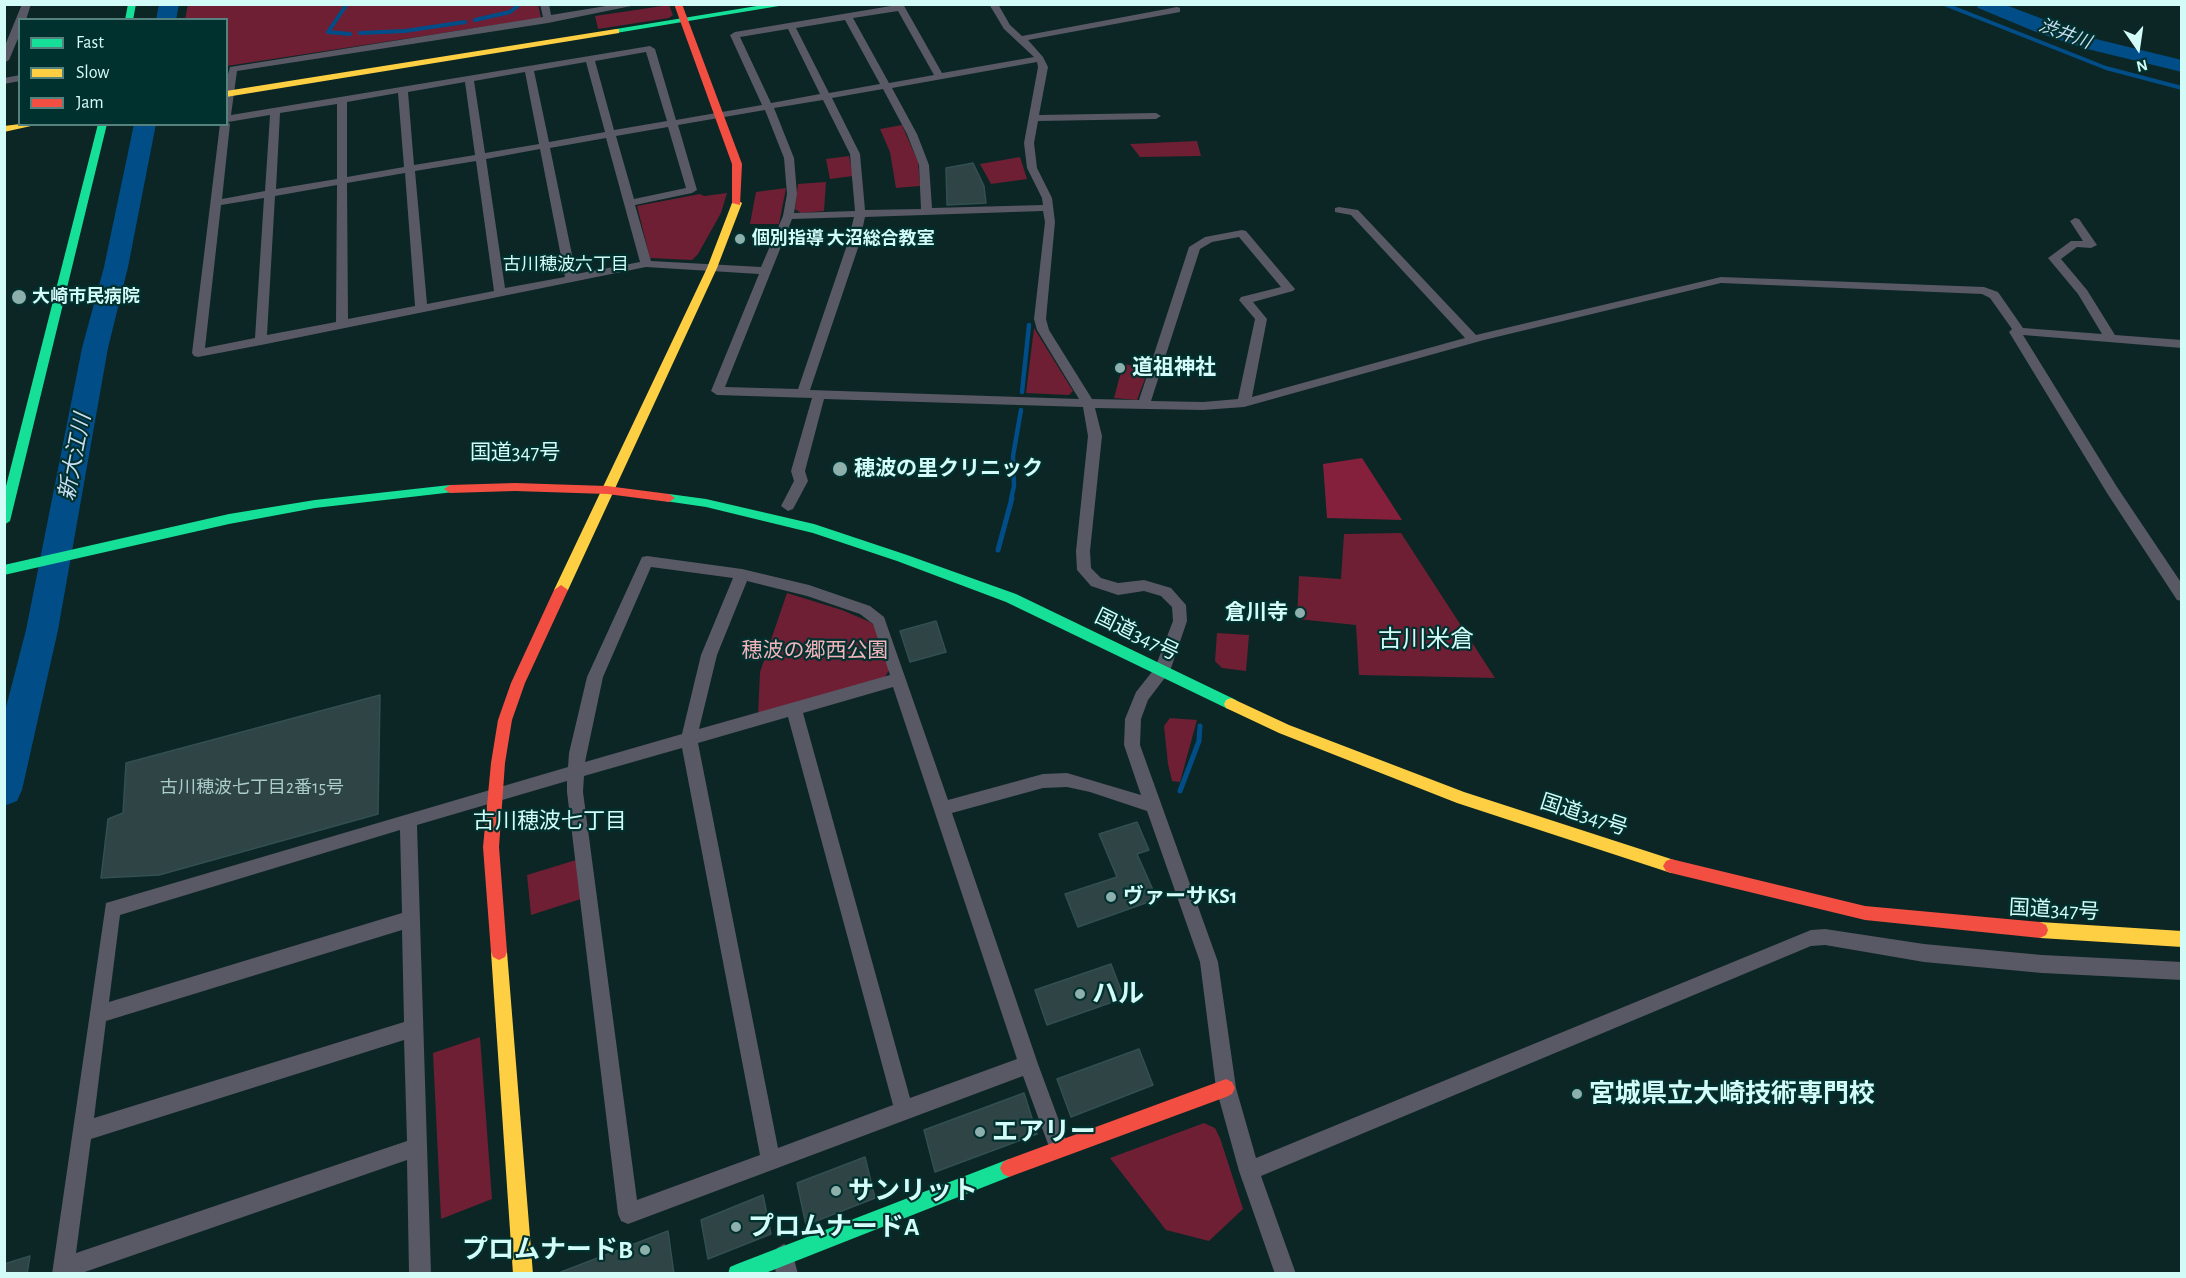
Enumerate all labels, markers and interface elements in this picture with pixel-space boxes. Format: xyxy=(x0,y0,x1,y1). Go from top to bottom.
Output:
water label: 渋井川 xyxy=(2036,15,2094,53)
legend xyxy=(18,18,228,126)
north arrow xyxy=(2108,18,2168,78)
text: Fast xyxy=(76,34,104,52)
text: N xyxy=(2135,56,2149,75)
text: Slow xyxy=(76,64,109,82)
text: Jam xyxy=(76,94,104,112)
place label: 個別指導 大沼総合教室 xyxy=(752,228,935,250)
marker: 個別指導 大沼総合教室 xyxy=(733,232,747,246)
district label: 古川穂波六丁目 xyxy=(503,254,629,276)
place label: 大崎市民病院 xyxy=(32,286,140,308)
marker: 大崎市民病院 xyxy=(10,288,28,306)
place label: 道祖神社 xyxy=(1132,355,1216,381)
marker: 道祖神社 xyxy=(1113,361,1127,375)
water label: 新大江川 xyxy=(54,411,96,503)
street label: 国道347号 xyxy=(470,440,560,466)
place label: 穂波の里クリニック xyxy=(854,456,1043,482)
marker: 穂波の里クリニック xyxy=(831,460,849,478)
place label: 倉川寺 xyxy=(1225,600,1288,626)
street label: 国道347号 xyxy=(1091,604,1183,666)
marker: 倉川寺 xyxy=(1293,606,1307,620)
district label: 古川米倉 xyxy=(1378,626,1474,654)
park label: 穂波の郷西公園 xyxy=(742,638,888,664)
house number: 古川穂波七丁目2番15号 xyxy=(160,777,344,799)
street label: 国道347号 xyxy=(1537,789,1631,841)
district label: 古川穂波七丁目 xyxy=(473,808,627,834)
place label: ヴァーサKS1 xyxy=(1123,884,1237,910)
marker: ヴァーサKS1 xyxy=(1104,890,1118,904)
street label: 国道347号 xyxy=(2008,895,2100,925)
place label: ハル xyxy=(1092,978,1144,1010)
marker: ハル xyxy=(1073,987,1087,1001)
place label: 宮城県立大崎技術専門校 xyxy=(1589,1078,1875,1110)
marker: 宮城県立大崎技術専門校 xyxy=(1570,1087,1584,1101)
place label: エアリー xyxy=(992,1116,1096,1148)
marker: エアリー xyxy=(973,1125,987,1139)
place label: サンリット xyxy=(848,1175,978,1207)
marker: サンリット xyxy=(829,1184,843,1198)
place label: プロムナードA xyxy=(748,1211,920,1243)
marker: プロムナードA xyxy=(729,1220,743,1234)
place label: プロムナードB xyxy=(462,1234,633,1266)
marker: プロムナードB xyxy=(638,1243,652,1257)

